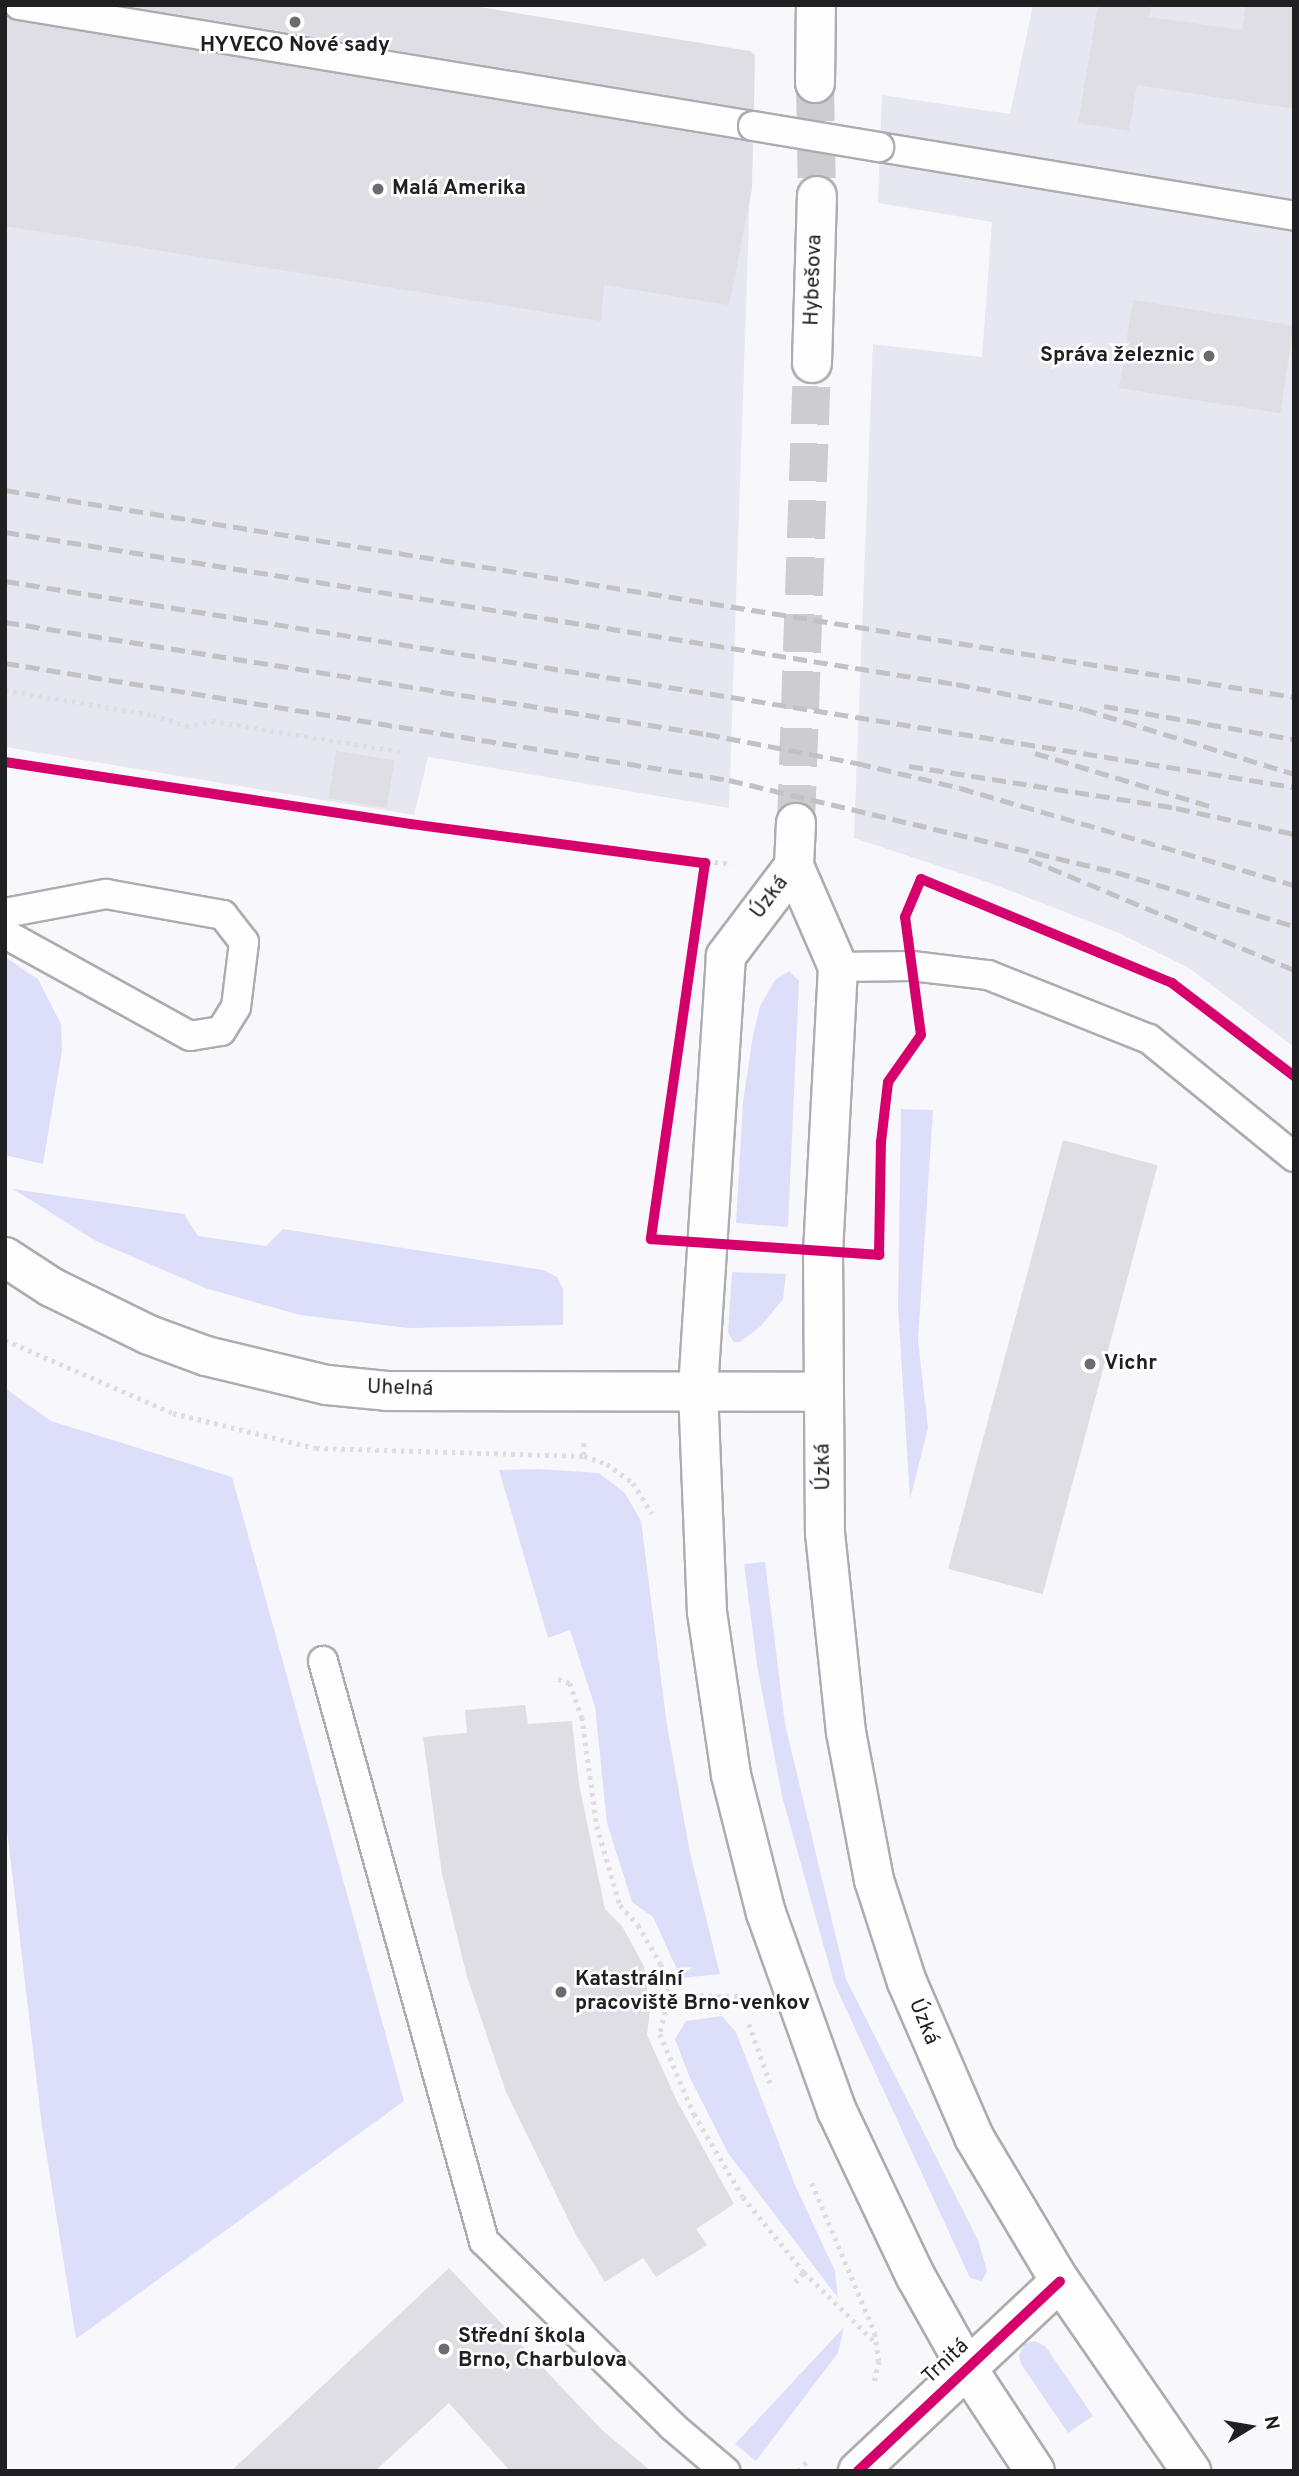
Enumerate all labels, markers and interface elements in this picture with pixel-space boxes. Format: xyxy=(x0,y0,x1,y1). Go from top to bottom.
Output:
marker: HYVECO Nové sady xyxy=(287,14,303,30)
place label: HYVECO Nové sady xyxy=(200,33,390,59)
place label: Malá Amerika xyxy=(392,176,527,202)
marker: Malá Amerika xyxy=(370,181,386,197)
street label: Hybešova xyxy=(800,234,828,326)
place label: Správa železnic xyxy=(1040,343,1195,369)
marker: Správa železnic xyxy=(1201,348,1217,364)
street label: Úzká xyxy=(746,872,794,924)
place label: Vichr xyxy=(1104,1351,1157,1377)
marker: Vichr xyxy=(1082,1356,1098,1372)
street label: Uhelná xyxy=(366,1375,434,1403)
street label: Úzká xyxy=(811,1443,837,1491)
place label: Katastrální pracoviště Brno-venkov xyxy=(575,1967,810,2017)
marker: Katastrální pracoviště Brno-venkov xyxy=(553,1984,569,2000)
street label: Úzká xyxy=(902,1995,944,2049)
place label: Střední škola Brno, Charbulova xyxy=(458,2324,627,2374)
street label: Trnitá xyxy=(917,2334,975,2390)
marker: Střední škola Brno, Charbulova xyxy=(436,2341,452,2357)
north arrow xyxy=(1215,2392,1285,2462)
text: N xyxy=(1258,2414,1284,2432)

